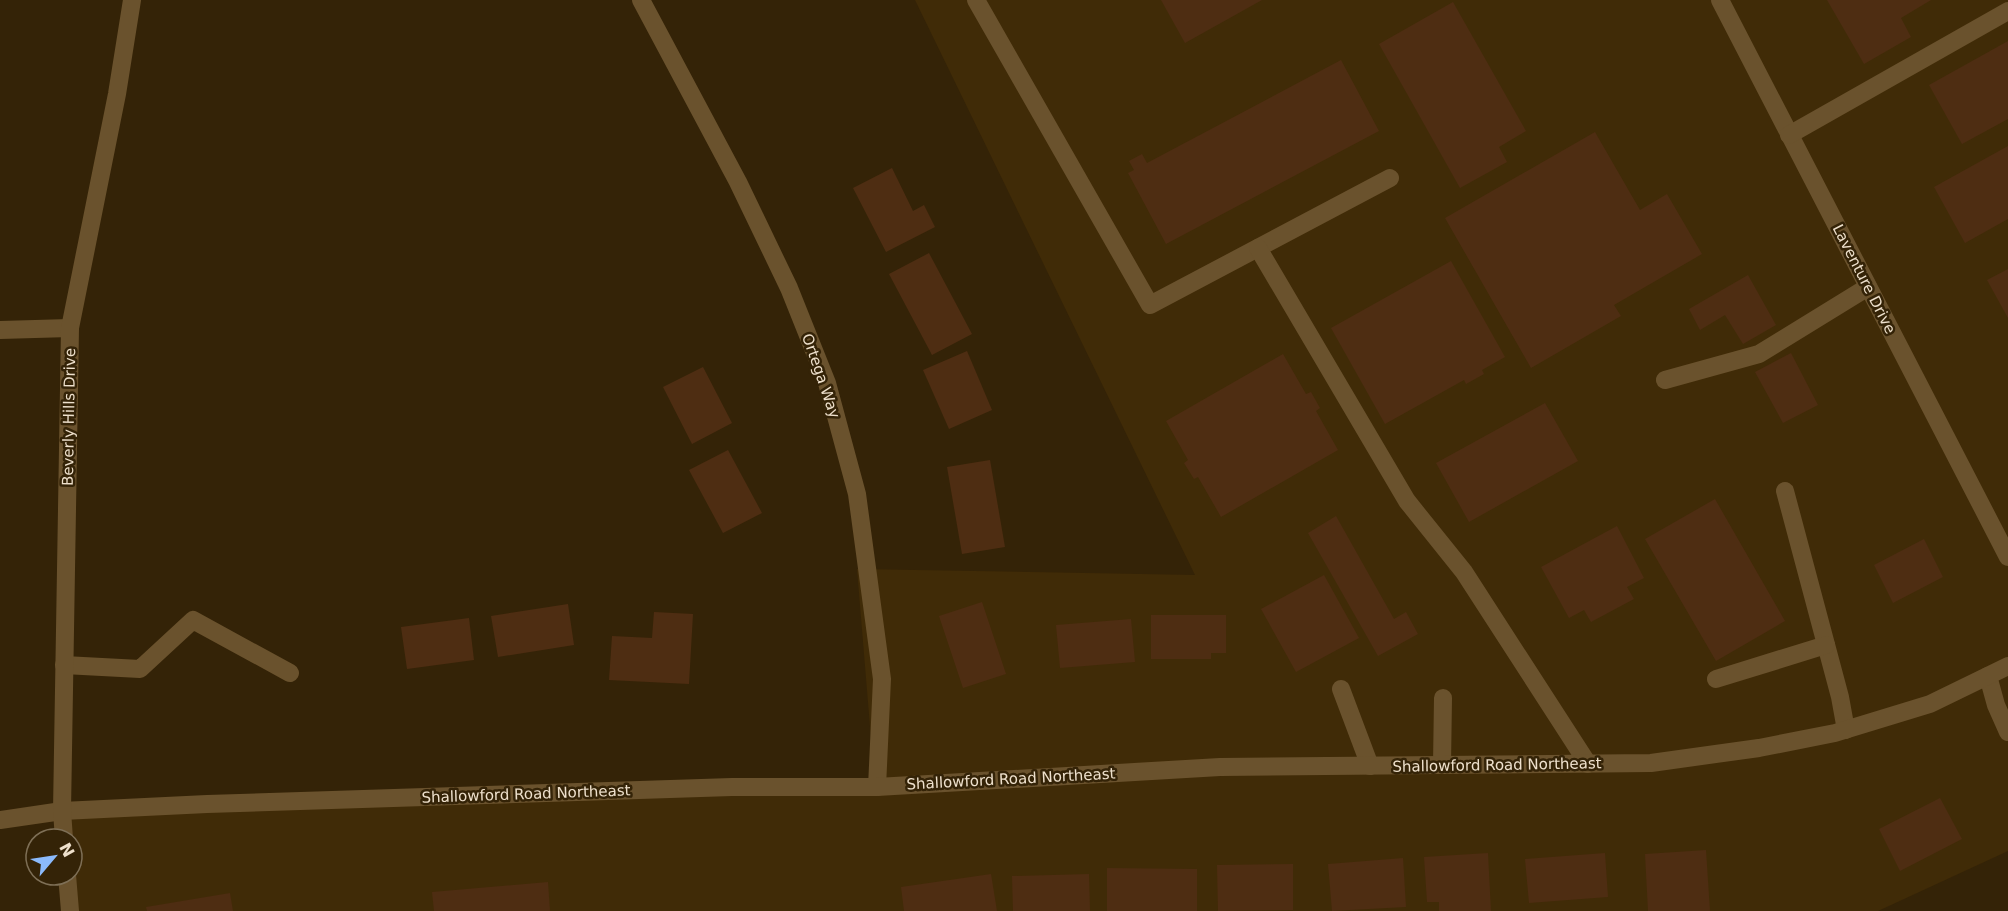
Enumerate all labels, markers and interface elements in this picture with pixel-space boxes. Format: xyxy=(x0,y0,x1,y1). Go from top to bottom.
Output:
street label: Laventure Drive xyxy=(1829,221,1899,337)
street label: Ortega Way xyxy=(798,331,844,421)
street label: Beverly Hills Drive xyxy=(59,348,79,486)
street label: Shallowford Road Northeast xyxy=(1392,754,1602,776)
street label: Shallowford Road Northeast xyxy=(906,765,1116,793)
street label: Shallowford Road Northeast xyxy=(421,781,631,807)
north arrow xyxy=(24,827,84,887)
text: N xyxy=(55,840,78,860)

